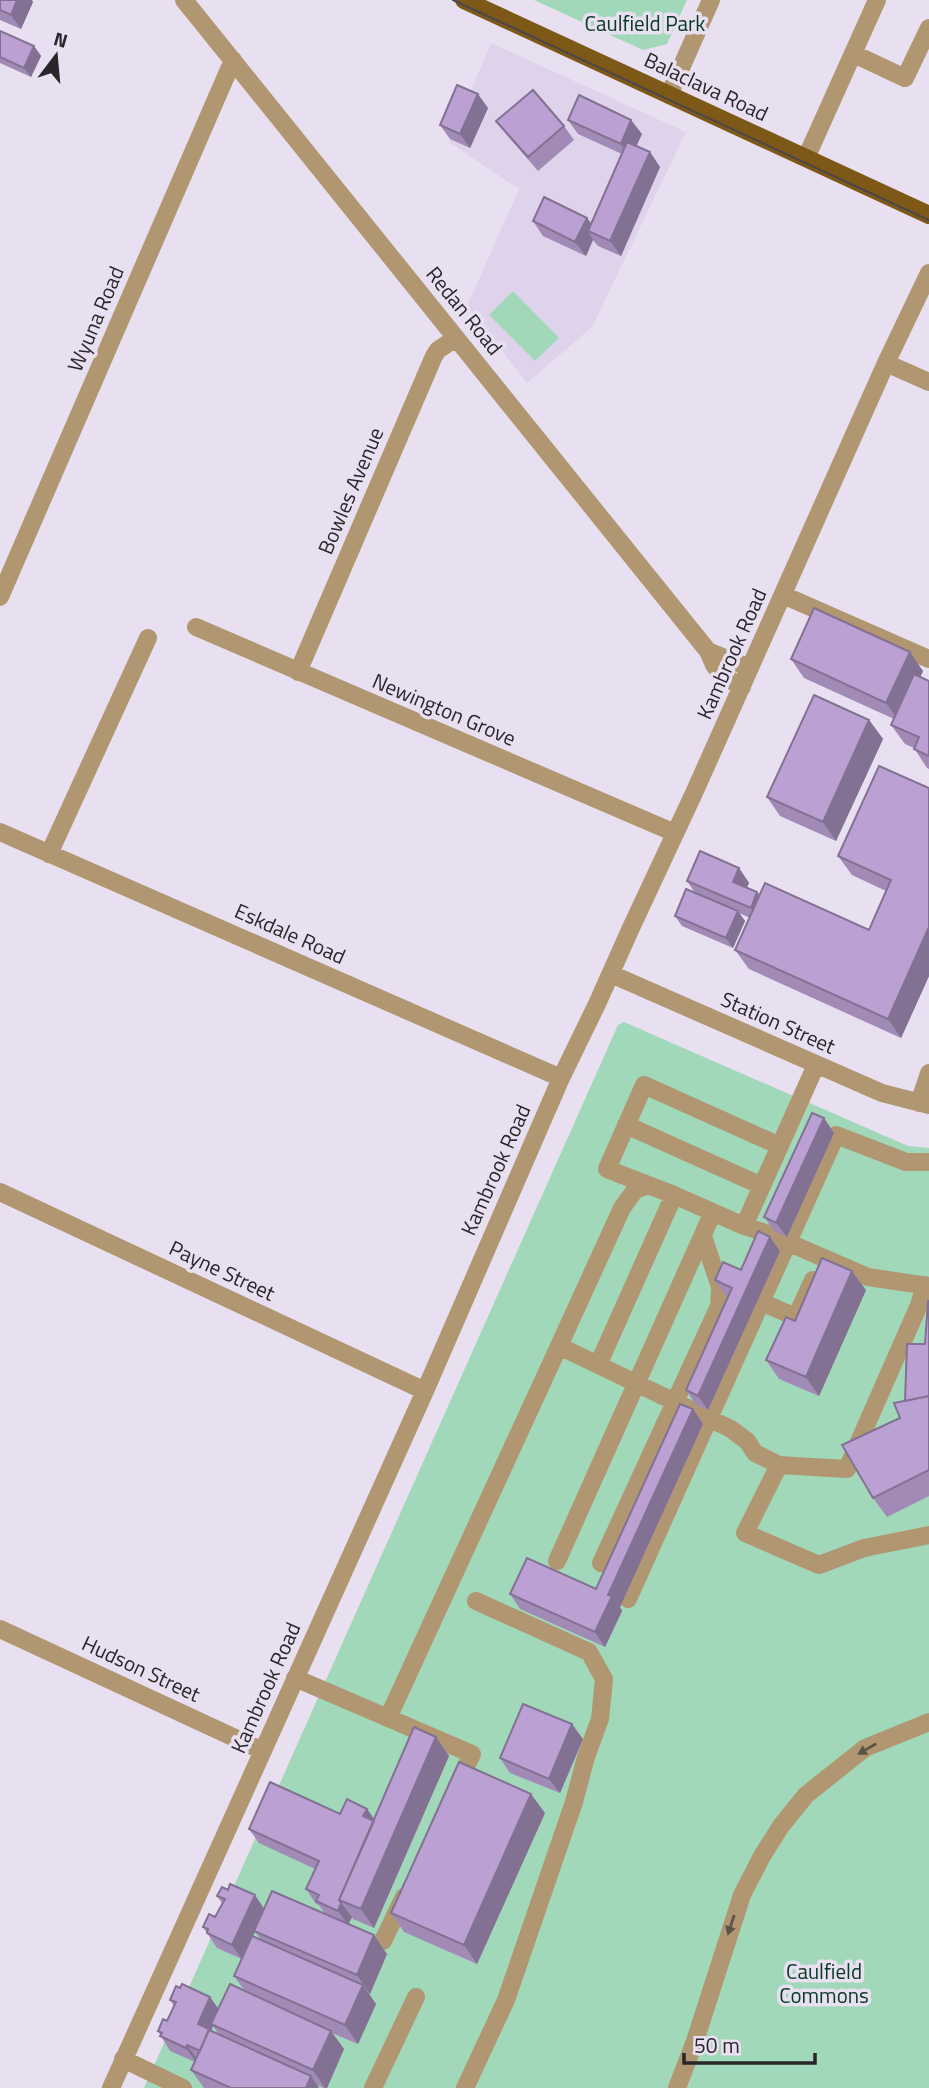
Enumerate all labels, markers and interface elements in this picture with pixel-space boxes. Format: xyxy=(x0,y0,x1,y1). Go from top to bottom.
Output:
park label: Caulfield Park xyxy=(585,7,705,39)
north arrow xyxy=(21,21,91,91)
text: N xyxy=(50,23,71,55)
street label: Balaclava Road xyxy=(639,43,774,129)
street label: Redan Road xyxy=(419,259,511,362)
street label: Wyuna Road xyxy=(59,261,132,376)
street label: Bowles Avenue xyxy=(309,422,391,559)
street label: Kambrook Road xyxy=(688,583,774,724)
street label: Newington Grove xyxy=(368,664,521,754)
street label: Eskdale Road xyxy=(230,894,351,972)
street label: Station Street xyxy=(716,983,841,1062)
street label: Kambrook Road xyxy=(452,1099,538,1240)
street label: Payne Street xyxy=(164,1232,281,1309)
street label: Kambrook Road xyxy=(222,1617,308,1758)
street label: Hudson Street xyxy=(77,1627,206,1710)
one-way arrow xyxy=(857,1743,876,1755)
one-way arrow xyxy=(726,1915,736,1936)
park label: Caulfield Commons xyxy=(779,1955,869,2011)
scale bar xyxy=(684,2022,815,2066)
text: 50 m xyxy=(694,2029,740,2061)

